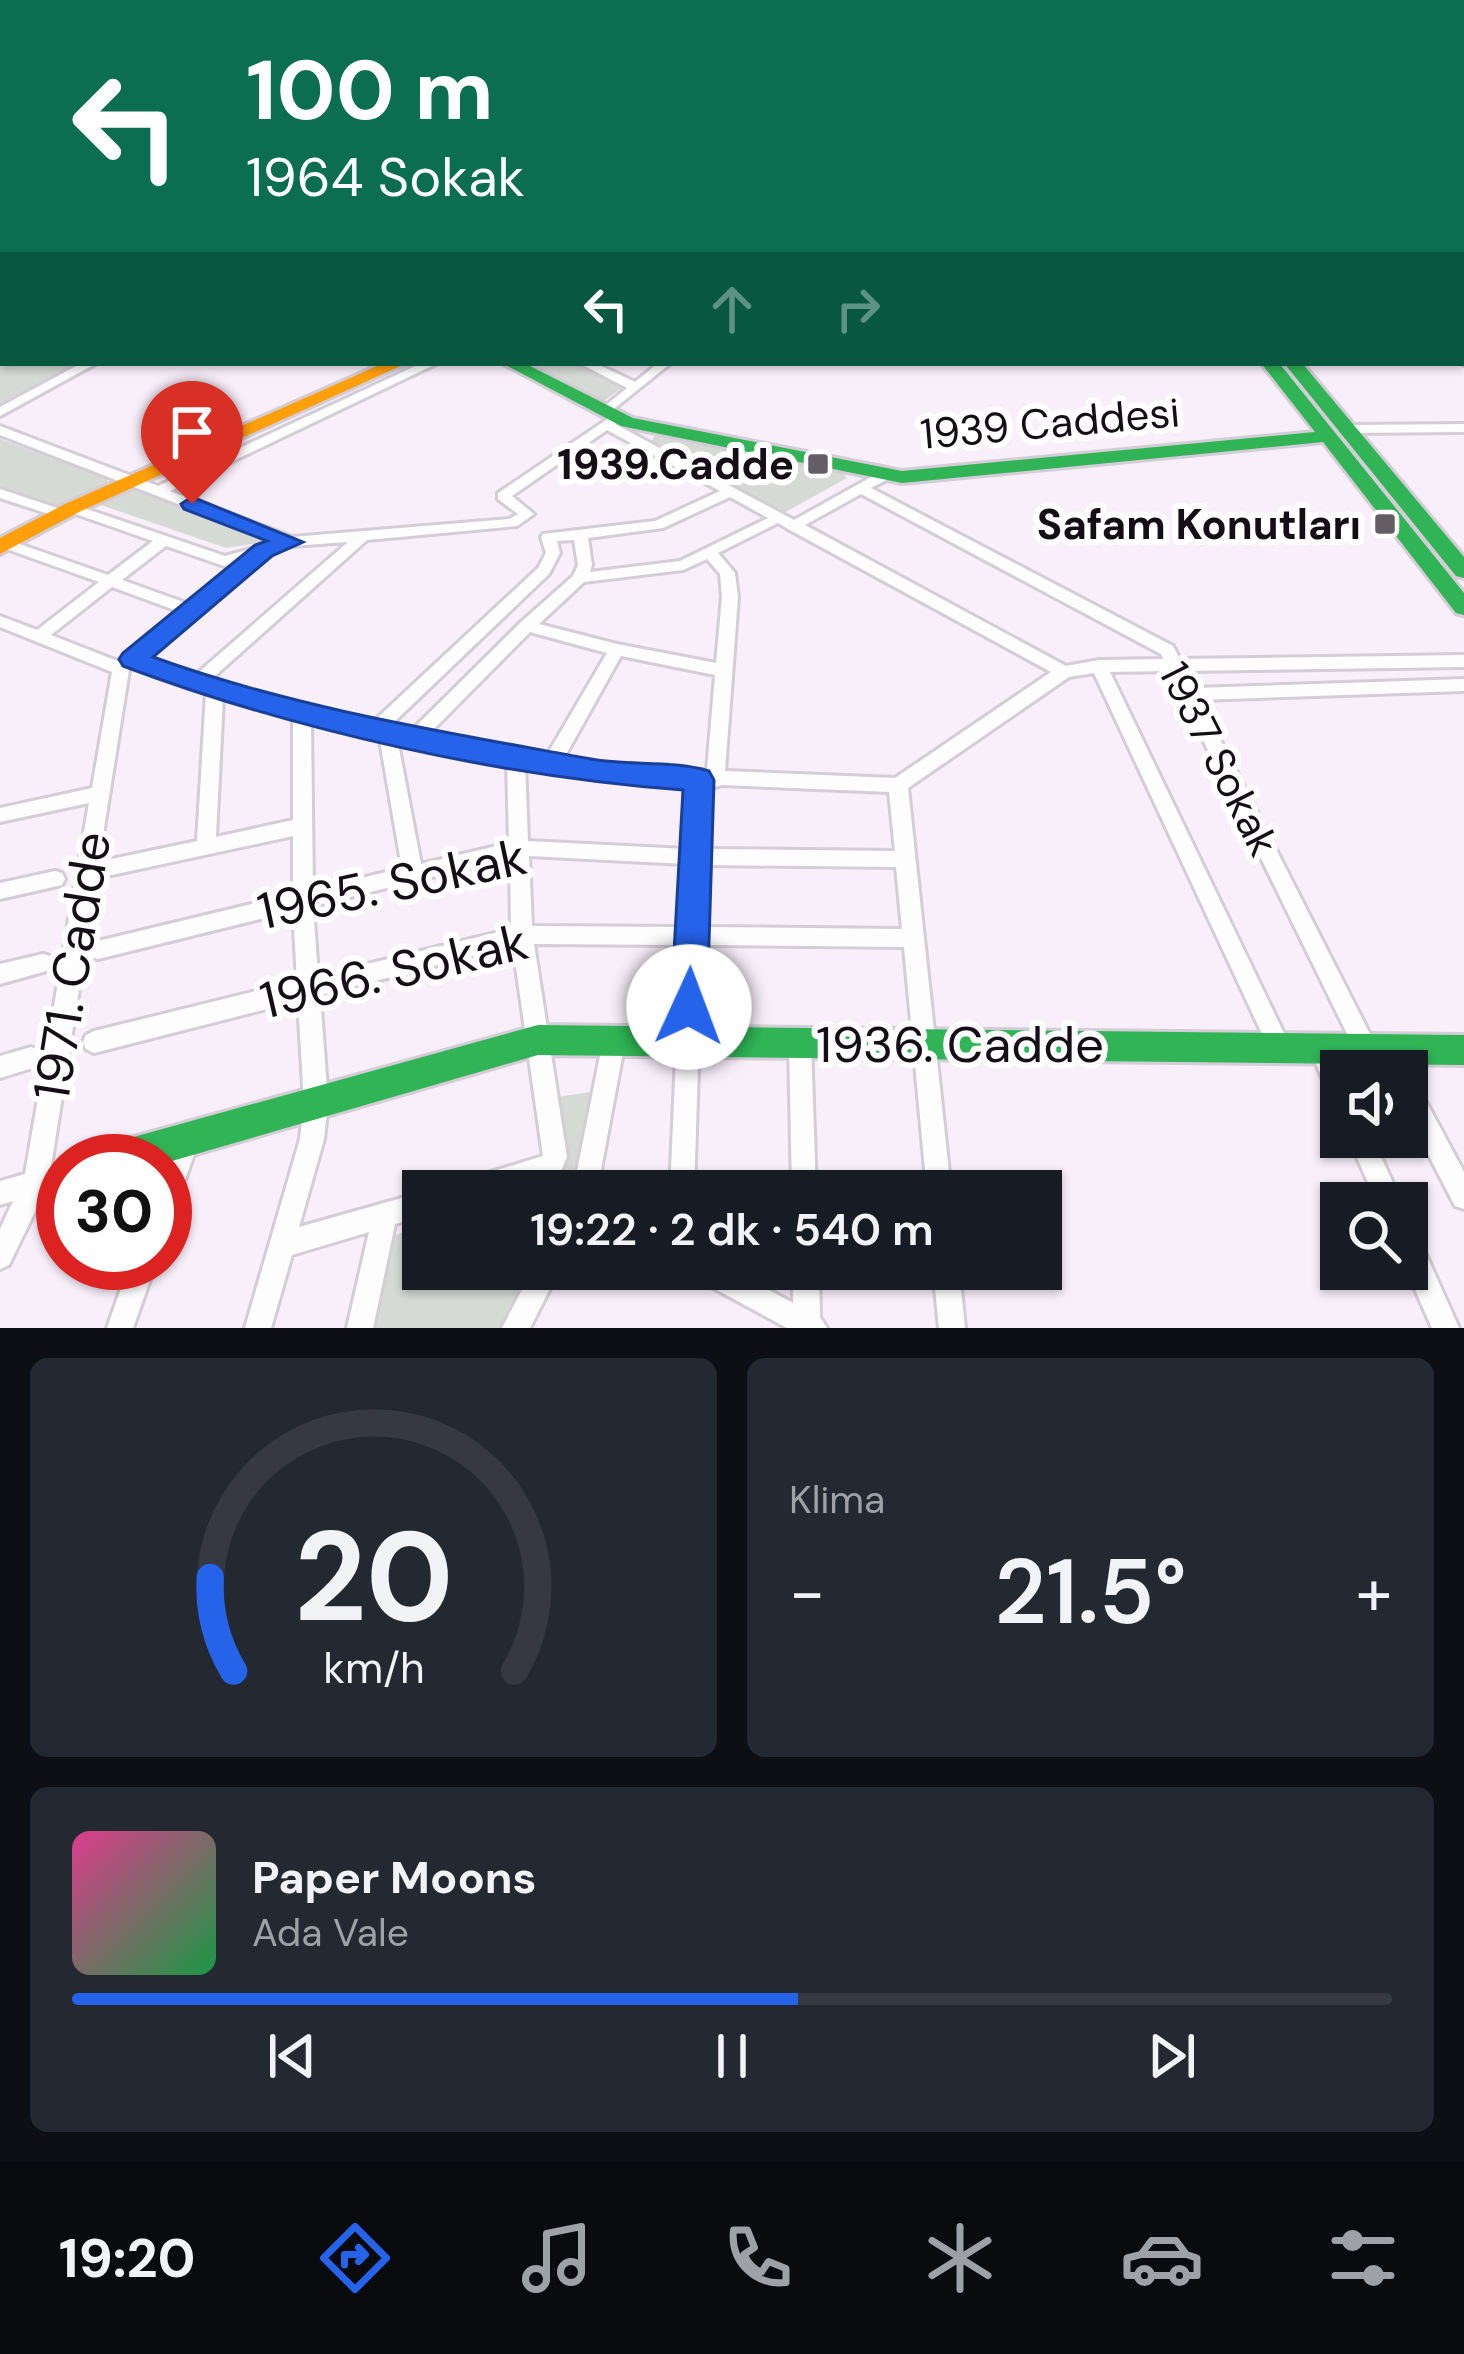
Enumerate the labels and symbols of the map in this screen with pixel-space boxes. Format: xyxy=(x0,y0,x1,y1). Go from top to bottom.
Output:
pin xyxy=(141,381,243,504)
street label: 1939 Caddesi xyxy=(918,384,1182,462)
place label: 1939.Cadde xyxy=(557,437,794,492)
marker: 1939.Cadde xyxy=(805,451,831,477)
place label: Safam Konutları xyxy=(1037,497,1361,552)
marker: Safam Konutları xyxy=(1372,511,1398,537)
street label: 1937 Sokak xyxy=(1147,653,1291,865)
street label: 1965. Sokak xyxy=(252,823,532,945)
street label: 1971. Cadde xyxy=(18,827,126,1105)
street label: 1966. Sokak xyxy=(254,908,534,1034)
position arrow xyxy=(626,944,752,1070)
street label: 1936. Cadde xyxy=(816,1011,1104,1078)
speed limit sign: 30 xyxy=(36,1134,192,1290)

